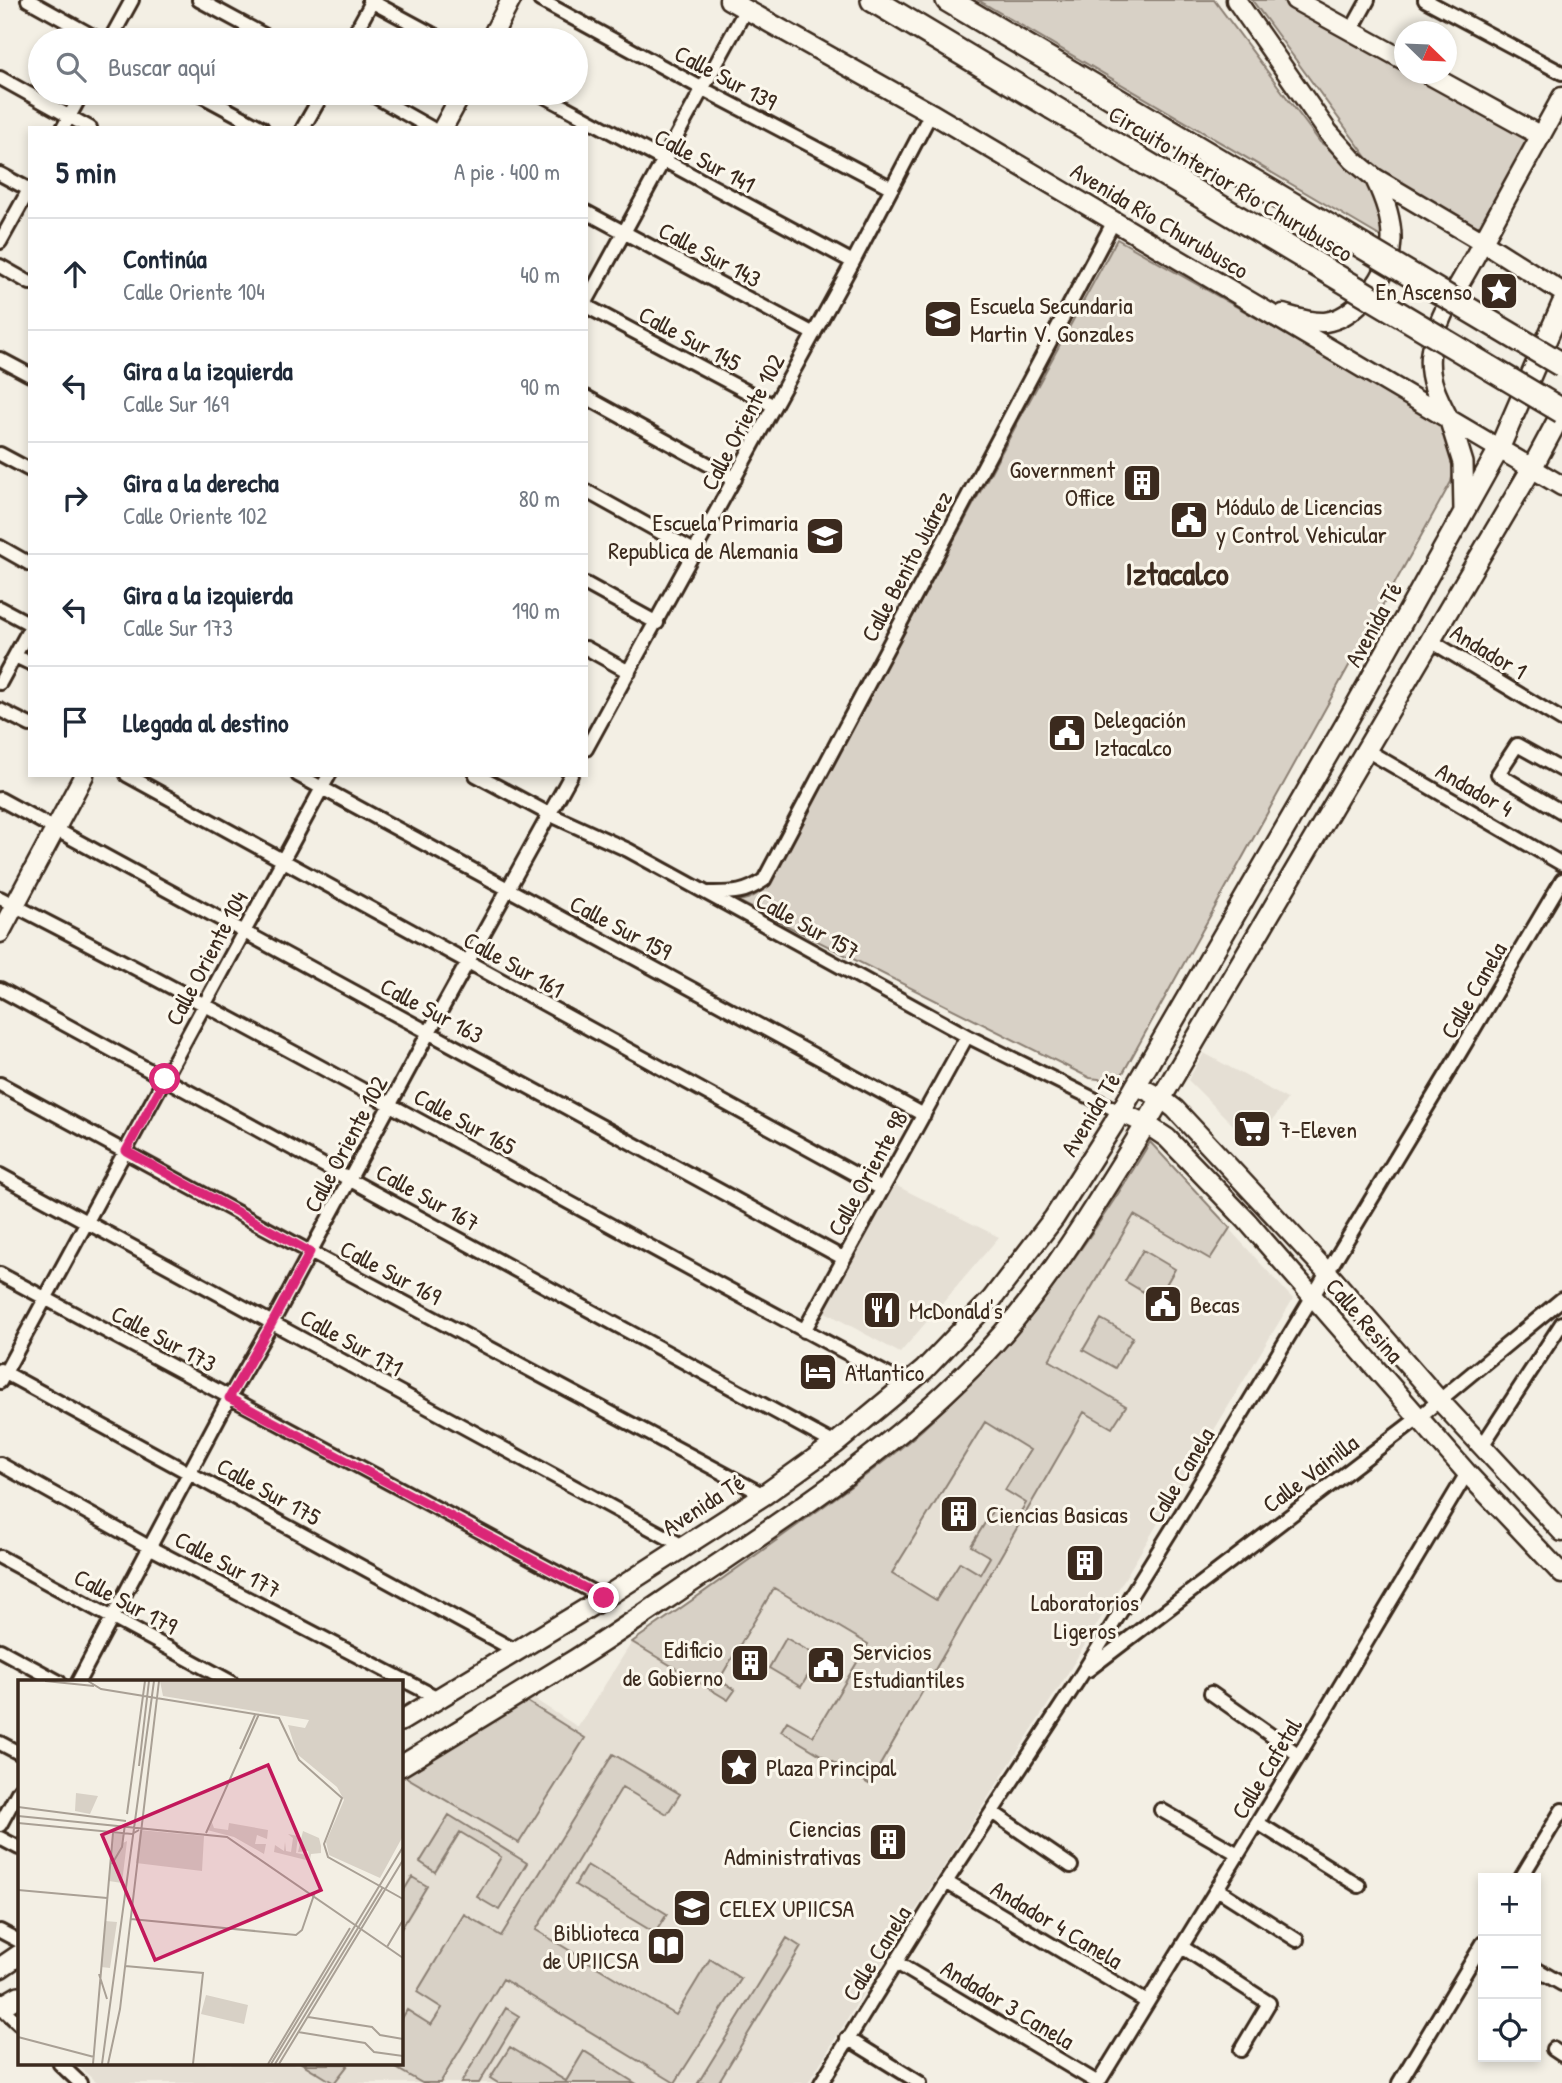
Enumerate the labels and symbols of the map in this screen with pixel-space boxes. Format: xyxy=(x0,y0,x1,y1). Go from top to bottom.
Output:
north arrow xyxy=(1394,21,1457,84)
street label: Calle Sur 139 xyxy=(669,37,783,117)
street label: Circuito Interior Río Churubusco xyxy=(1103,97,1359,269)
street label: Calle Sur 141 xyxy=(649,120,761,200)
street label: Avenida Río Churubusco xyxy=(1065,154,1255,286)
street label: Calle Sur 143 xyxy=(653,214,767,294)
place icon: En Ascenso xyxy=(1478,270,1520,312)
place label: En Ascenso xyxy=(1375,275,1472,307)
place label: Escuela Secundaria Martin V. Gonzales xyxy=(970,289,1134,349)
street label: Calle Sur 145 xyxy=(633,298,747,378)
school or university icon: Escuela Secundaria Martin V. Gonzales xyxy=(922,298,964,340)
street label: Calle Oriente 102 xyxy=(693,348,791,496)
place label: Government Office xyxy=(1010,453,1116,513)
building icon: Government Office xyxy=(1121,462,1163,504)
street label: Calle Benito Juárez xyxy=(853,485,959,647)
place label: Módulo de Licencias y Control Vehicular xyxy=(1216,490,1387,550)
public building icon: Módulo de Licencias y Control Vehicular xyxy=(1168,499,1210,541)
place label: Escuela Primaria Republica de Alemania xyxy=(608,506,798,566)
school or university icon: Escuela Primaria Republica de Alemania xyxy=(804,515,846,557)
district label: Iztacalco xyxy=(1125,552,1229,595)
street label: Avenida Té xyxy=(1337,576,1410,672)
street label: Andador 1 xyxy=(1445,616,1533,686)
place label: Delegación Iztacalco xyxy=(1094,703,1186,763)
public building icon: Delegación Iztacalco xyxy=(1046,712,1088,754)
street label: Andador 4 xyxy=(1431,754,1519,824)
street label: Calle Sur 157 xyxy=(750,883,866,967)
street label: Calle Oriente 104 xyxy=(157,885,255,1031)
street label: Calle Sur 159 xyxy=(564,887,678,967)
street label: Calle Sur 161 xyxy=(458,923,570,1005)
street label: Calle Canela xyxy=(1432,936,1514,1044)
street label: Calle Sur 163 xyxy=(375,969,489,1051)
route start xyxy=(149,1063,180,1094)
street label: Avenida Té xyxy=(1053,1066,1128,1162)
street label: Calle Oriente 102 xyxy=(296,1070,394,1218)
street label: Calle Sur 165 xyxy=(408,1080,522,1162)
street label: Calle Oriente 98 xyxy=(819,1105,915,1241)
supermarket icon: 7-Eleven xyxy=(1231,1108,1273,1150)
place label: 7-Eleven xyxy=(1279,1113,1357,1145)
street label: Calle Sur 167 xyxy=(371,1155,485,1239)
street label: Calle Sur 169 xyxy=(335,1232,447,1312)
street label: Calle Resina xyxy=(1319,1271,1411,1369)
public building icon: Becas xyxy=(1142,1283,1184,1325)
place label: Becas xyxy=(1190,1288,1240,1320)
restaurant icon: McDonald's xyxy=(861,1289,903,1331)
place label: McDonald's xyxy=(909,1294,1003,1326)
street label: Calle Sur 173 xyxy=(106,1297,222,1379)
street label: Calle Sur 171 xyxy=(295,1301,409,1383)
hotel icon: Atlantico xyxy=(797,1351,839,1393)
place label: Atlantico xyxy=(845,1356,925,1388)
street label: Calle Canela xyxy=(1139,1421,1221,1529)
street label: Calle Vainilla xyxy=(1256,1426,1364,1520)
street label: Calle Sur 175 xyxy=(211,1449,327,1533)
street label: Avenida Té xyxy=(656,1465,751,1543)
building icon: Ciencias Basicas xyxy=(938,1493,980,1535)
place label: Ciencias Basicas xyxy=(986,1498,1128,1530)
street label: Calle Sur 177 xyxy=(169,1523,287,1605)
building icon: Laboratorios Ligeros xyxy=(1064,1542,1106,1584)
street label: Calle Sur 179 xyxy=(69,1560,183,1642)
route end xyxy=(588,1582,619,1613)
place label: Laboratorios Ligeros xyxy=(1031,1586,1139,1646)
place label: Edificio de Gobierno xyxy=(623,1633,723,1693)
place label: Servicios Estudiantiles xyxy=(853,1635,965,1695)
building icon: Edificio de Gobierno xyxy=(729,1642,771,1684)
public building icon: Servicios Estudiantiles xyxy=(805,1644,847,1686)
inset map xyxy=(18,1680,402,2066)
street label: Calle Cafetal xyxy=(1223,1711,1309,1825)
place icon: Plaza Principal xyxy=(718,1746,760,1788)
place label: Plaza Principal xyxy=(766,1751,897,1783)
place label: Ciencias Administrativas xyxy=(724,1812,861,1872)
building icon: Ciencias Administrativas xyxy=(867,1821,909,1863)
street label: Andador 4 Canela xyxy=(985,1872,1129,1976)
school or university icon: CELEX UPIICSA xyxy=(671,1887,713,1929)
place label: CELEX UPIICSA xyxy=(719,1892,854,1924)
street label: Calle Canela xyxy=(834,1899,918,2007)
place label: Biblioteca de UPIICSA xyxy=(543,1916,639,1976)
library icon: Biblioteca de UPIICSA xyxy=(645,1925,687,1967)
street label: Andador 3 Canela xyxy=(935,1952,1081,2056)

